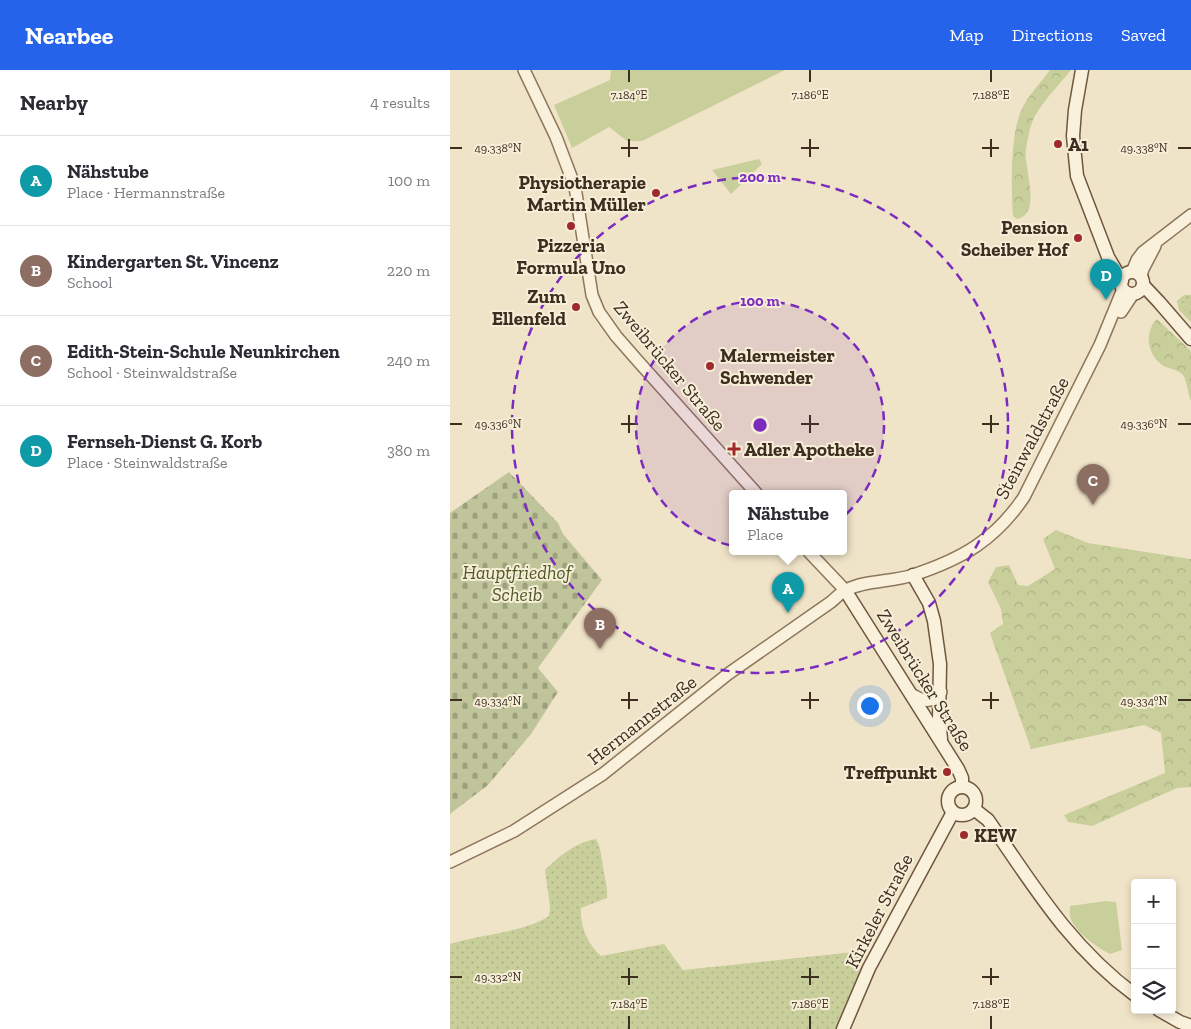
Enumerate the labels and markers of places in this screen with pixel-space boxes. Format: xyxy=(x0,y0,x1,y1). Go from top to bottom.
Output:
place label: A1 xyxy=(1068,133,1089,156)
marker: A1 xyxy=(1052,138,1064,150)
place label: Physiotherapie Martin Müller xyxy=(518,171,647,216)
marker: Physiotherapie Martin Müller xyxy=(650,187,662,199)
place label: Pension Scheiber Hof xyxy=(961,216,1070,261)
marker: Pizzeria Formula Uno xyxy=(565,220,577,232)
marker: Pension Scheiber Hof xyxy=(1072,232,1084,244)
place label: Pizzeria Formula Uno xyxy=(516,234,626,279)
pin: D xyxy=(1090,259,1122,300)
place label: Zum Ellenfeld xyxy=(492,285,566,330)
marker: Zum Ellenfeld xyxy=(570,301,582,313)
place label: Malermeister Schwender xyxy=(720,344,835,389)
marker: Malermeister Schwender xyxy=(704,360,716,372)
centre of rings xyxy=(751,416,769,434)
place label: Adler Apotheke xyxy=(744,438,874,461)
marker: Adler Apotheke xyxy=(728,443,740,455)
pin: C xyxy=(1077,464,1109,505)
pin: A xyxy=(772,572,804,613)
pin: B xyxy=(584,608,616,649)
place label: Treffpunkt xyxy=(844,761,937,784)
marker: Treffpunkt xyxy=(941,766,953,778)
place label: KEW xyxy=(974,824,1017,847)
marker: KEW xyxy=(958,829,970,841)

